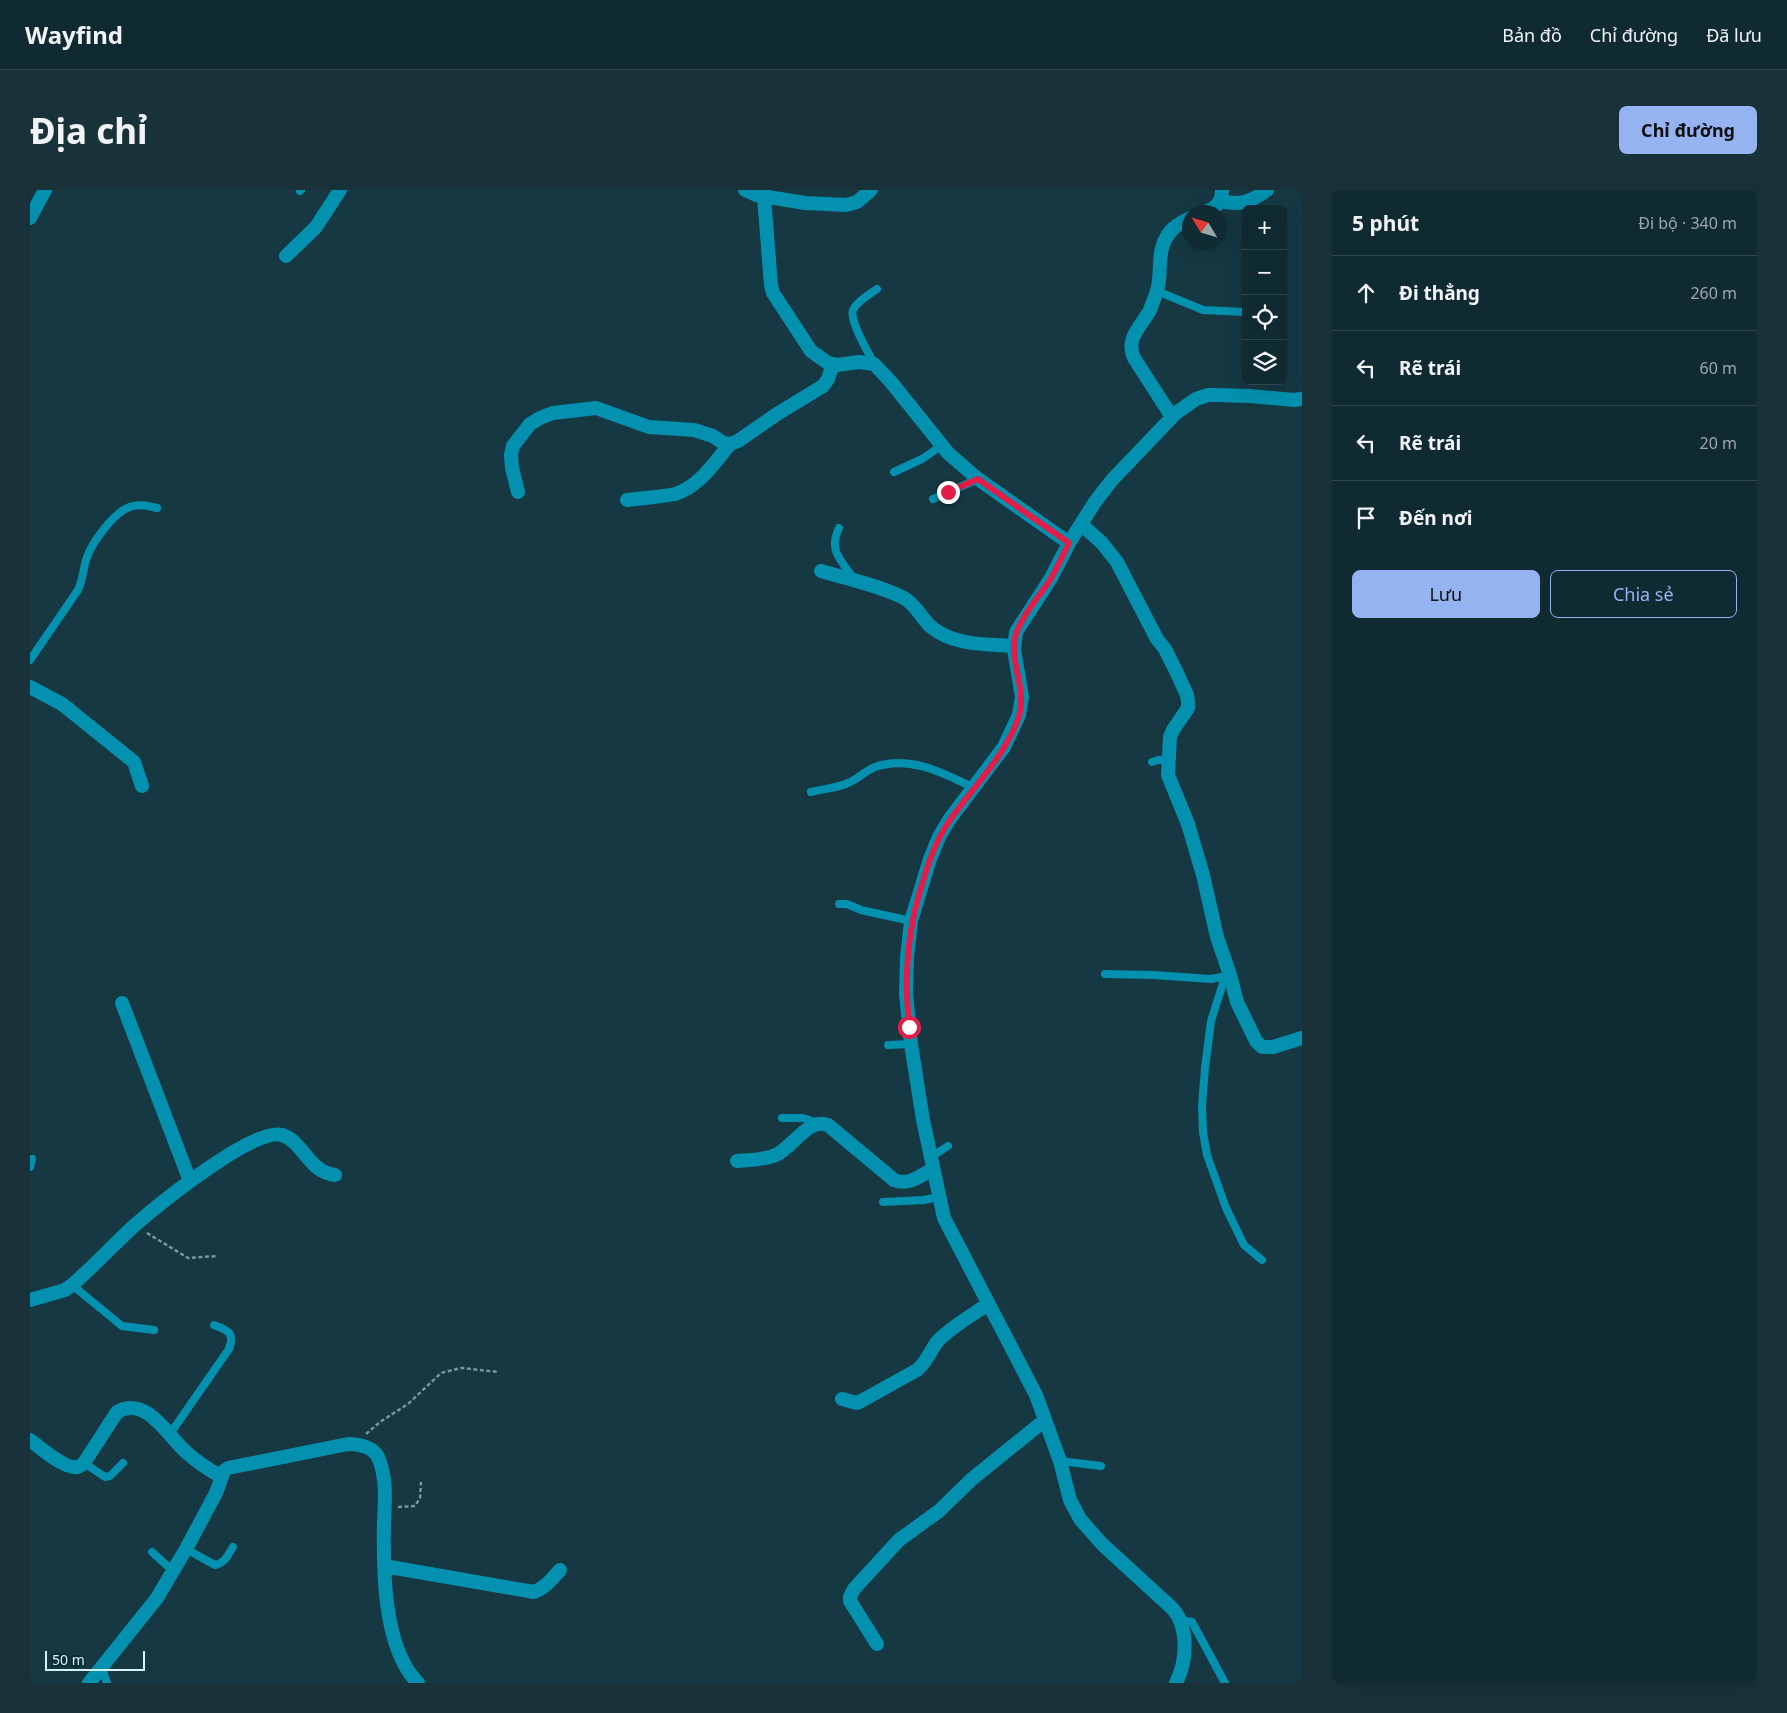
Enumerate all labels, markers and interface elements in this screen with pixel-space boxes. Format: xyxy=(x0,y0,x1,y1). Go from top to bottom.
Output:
text: Wayfind xyxy=(25,18,123,51)
text: Bản đồ xyxy=(1502,23,1562,47)
text: Chỉ đường xyxy=(1590,23,1678,47)
text: Đã lưu xyxy=(1706,23,1762,47)
button: Chỉ đường xyxy=(1619,106,1757,154)
text: Địa chỉ xyxy=(30,107,147,154)
north arrow xyxy=(1182,205,1227,250)
map controls xyxy=(1242,205,1287,385)
button: + xyxy=(1242,205,1287,250)
text: 5 phút xyxy=(1352,209,1419,237)
text: Đi bộ · 340 m xyxy=(1638,212,1737,234)
button: − xyxy=(1242,250,1287,295)
icon: ahead xyxy=(1352,279,1380,307)
text: Đi thẳng xyxy=(1399,280,1480,306)
text: 260 m xyxy=(1690,282,1737,304)
button: locate xyxy=(1242,295,1287,340)
button: layers xyxy=(1242,340,1287,385)
icon: left xyxy=(1352,354,1380,382)
text: Rẽ trái xyxy=(1399,355,1461,381)
text: 60 m xyxy=(1700,357,1737,379)
icon: left xyxy=(1352,429,1380,457)
text: Rẽ trái xyxy=(1399,430,1461,456)
text: 20 m xyxy=(1700,432,1737,454)
route end xyxy=(937,481,960,504)
icon: arrive xyxy=(1352,504,1380,532)
text: Đến nơi xyxy=(1399,505,1473,531)
button: Lưu xyxy=(1352,570,1540,618)
button: Chia sẻ xyxy=(1550,570,1737,618)
route start xyxy=(898,1016,921,1039)
scale bar xyxy=(45,1648,145,1671)
text: 50 m xyxy=(52,1650,85,1669)

